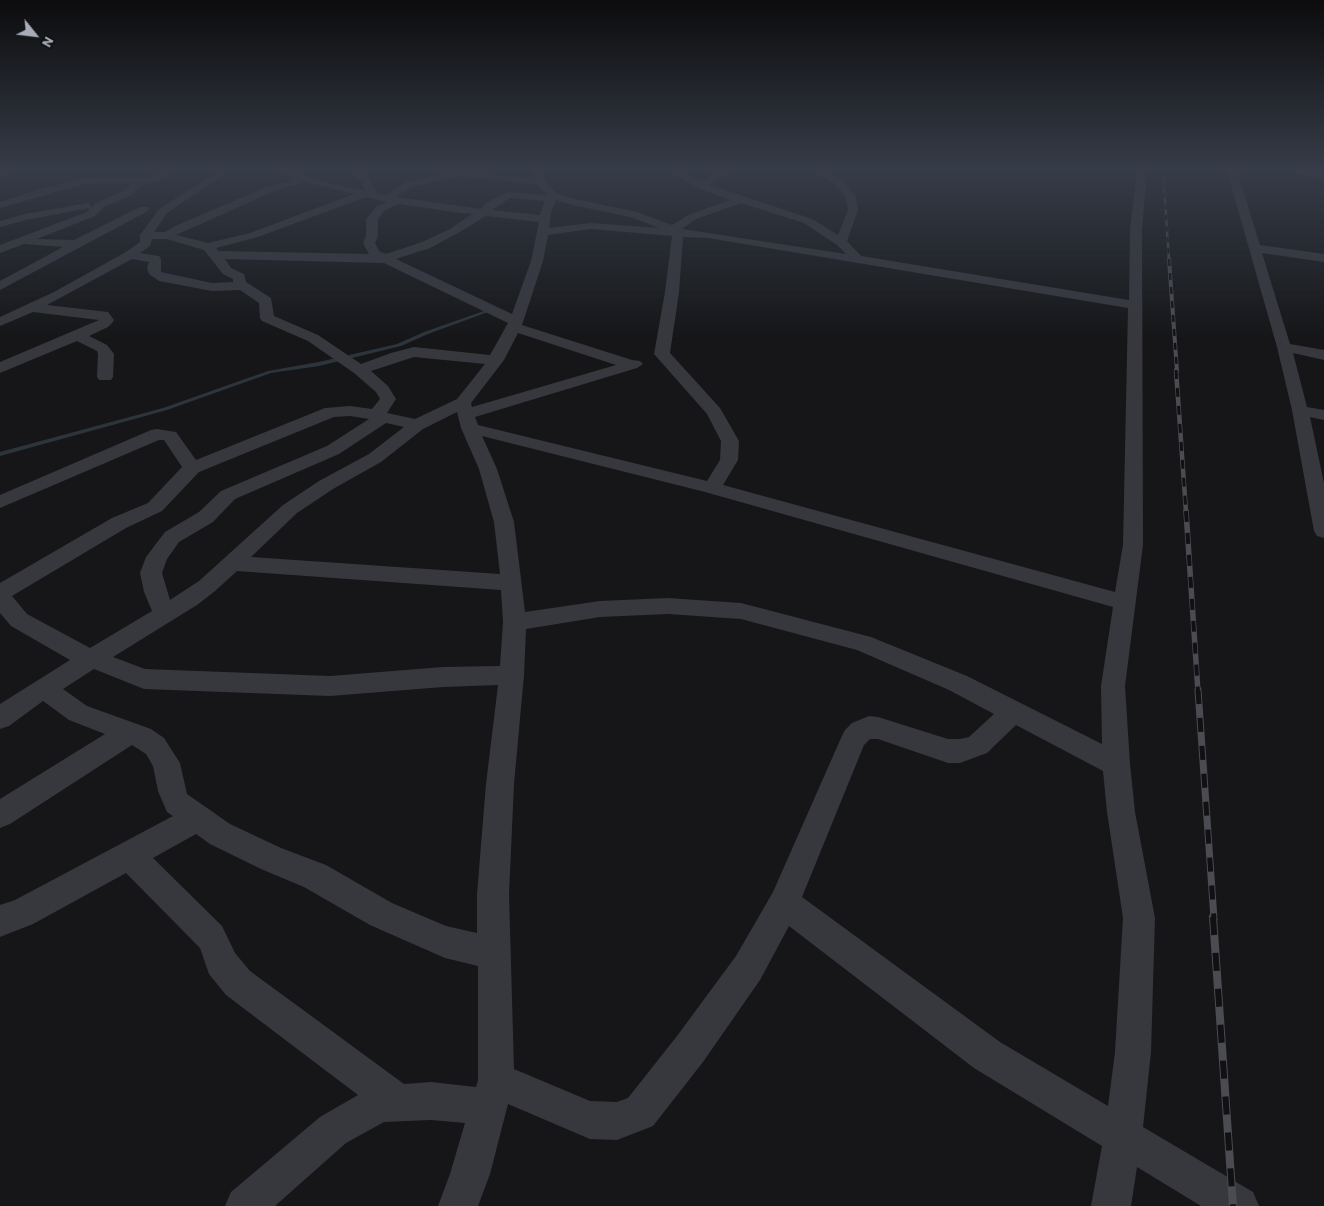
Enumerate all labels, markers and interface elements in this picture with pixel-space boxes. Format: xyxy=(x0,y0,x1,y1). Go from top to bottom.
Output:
north arrow xyxy=(10,10,60,60)
text: N xyxy=(39,34,58,51)

